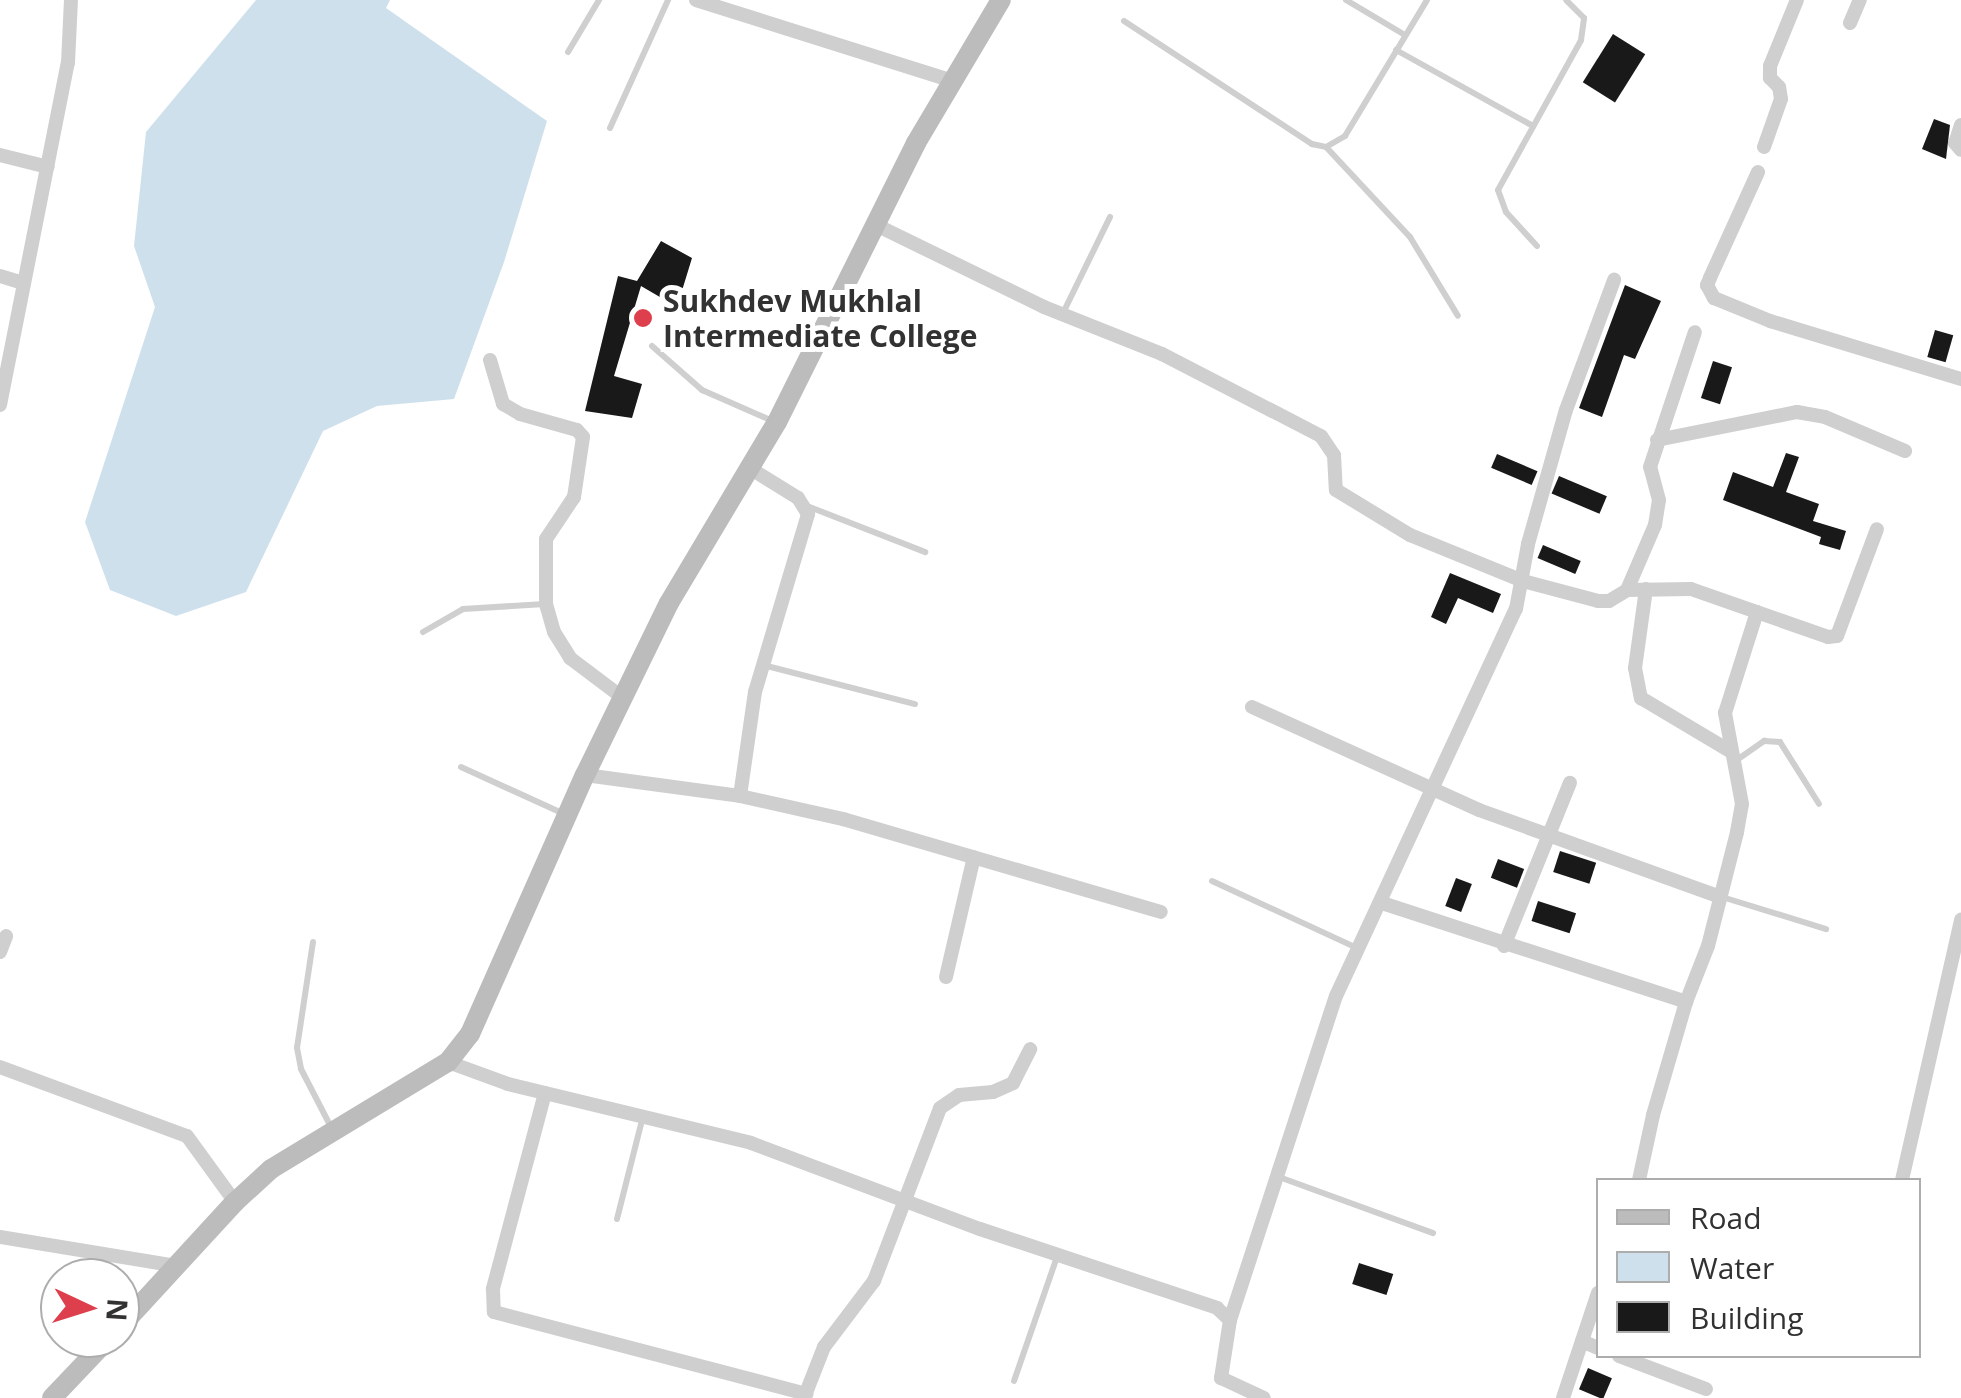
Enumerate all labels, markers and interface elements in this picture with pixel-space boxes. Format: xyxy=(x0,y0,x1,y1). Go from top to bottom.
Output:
place label: Sukhdev Mukhlal Intermediate College xyxy=(663,283,977,354)
marker: Sukhdev Mukhlal Intermediate College xyxy=(632,307,654,329)
legend xyxy=(1596,1178,1921,1358)
text: Road xyxy=(1690,1197,1762,1238)
text: Water xyxy=(1690,1247,1774,1288)
north arrow xyxy=(40,1258,140,1358)
text: N xyxy=(98,1297,138,1323)
text: Building xyxy=(1690,1297,1804,1338)

